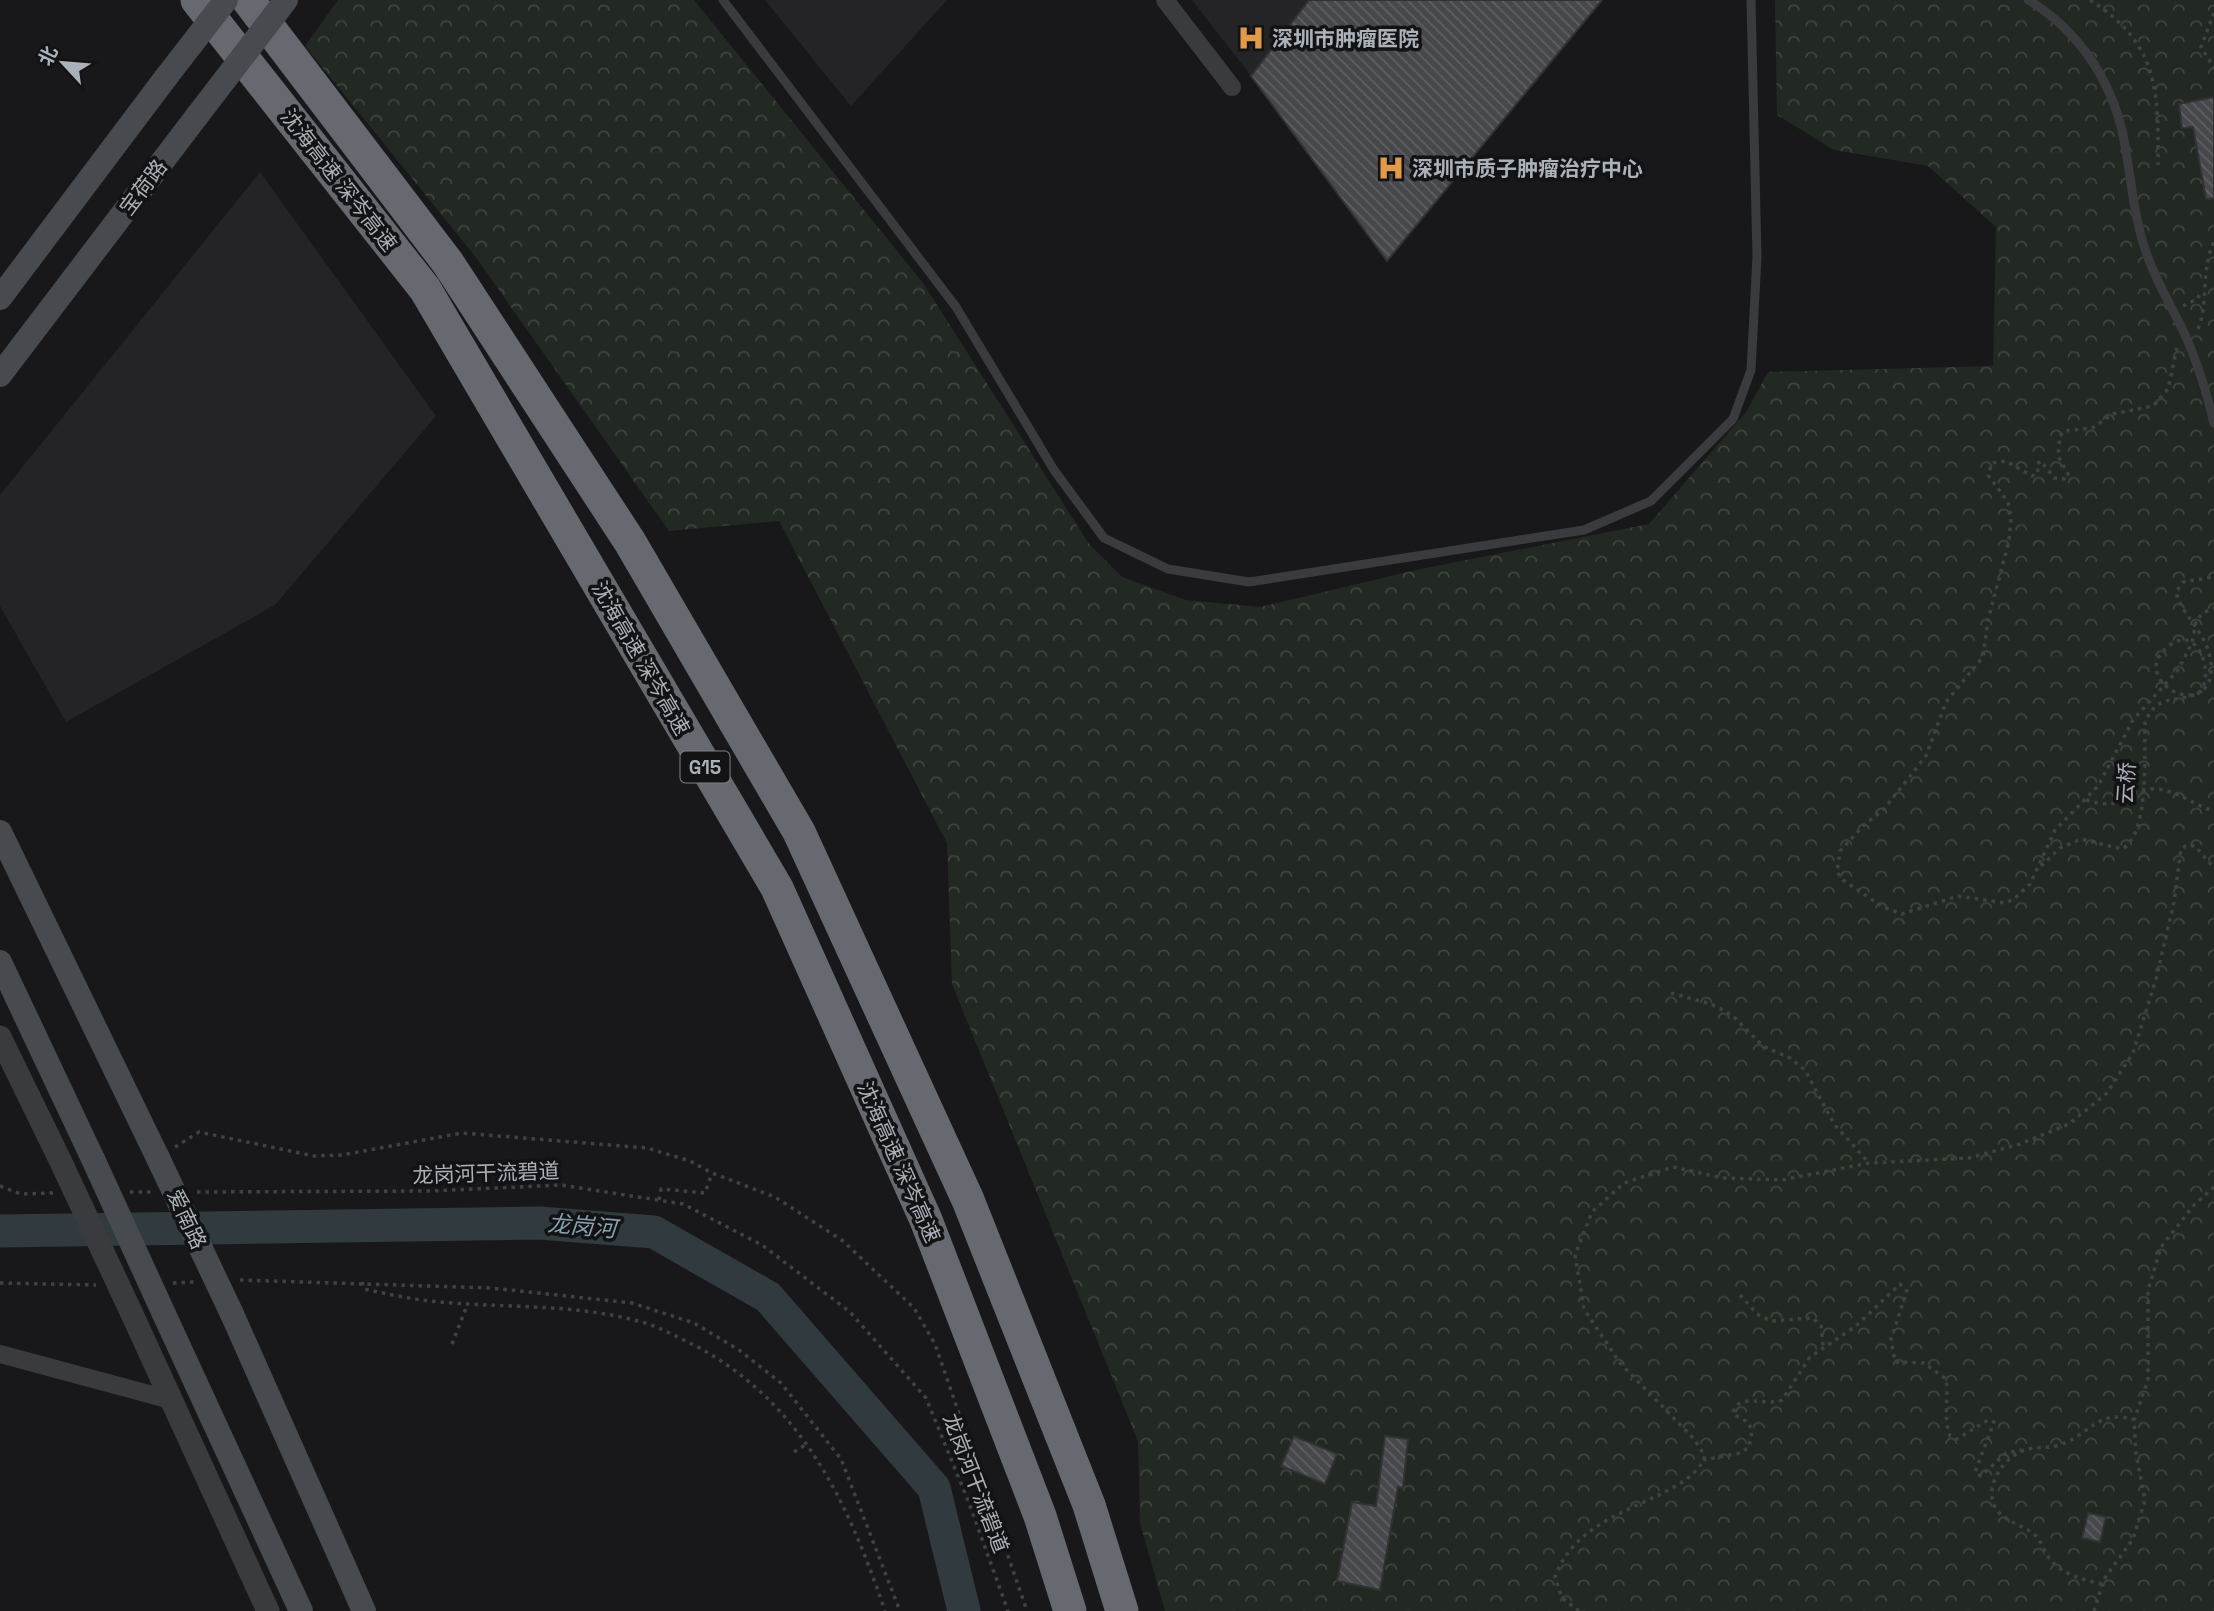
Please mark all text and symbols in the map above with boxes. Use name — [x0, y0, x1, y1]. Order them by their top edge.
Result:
hospital icon: 深圳市肿瘤医院 — [1236, 23, 1266, 53]
place label: 深圳市肿瘤医院 — [1272, 25, 1419, 52]
north arrow — [28, 28, 98, 98]
text: 北 — [33, 42, 64, 70]
street label: 沈海高速 深岑高速 — [275, 103, 403, 257]
hospital icon: 深圳市质子肿瘤治疗中心 — [1376, 153, 1406, 183]
street label: 宝荷路 — [113, 154, 173, 220]
place label: 深圳市质子肿瘤治疗中心 — [1412, 155, 1643, 182]
street label: 沈海高速 深岑高速 — [586, 576, 696, 740]
road number: G15 — [680, 752, 730, 782]
street label: 云桥 — [2111, 761, 2141, 805]
street label: 沈海高速 深岑高速 — [851, 1077, 947, 1247]
street label: 龙岗河干流碧道 — [412, 1157, 560, 1189]
street label: 爱南路 — [161, 1185, 213, 1253]
water label: 龙岗河 — [546, 1208, 622, 1244]
street label: 龙岗河干流碧道 — [937, 1410, 1015, 1556]

